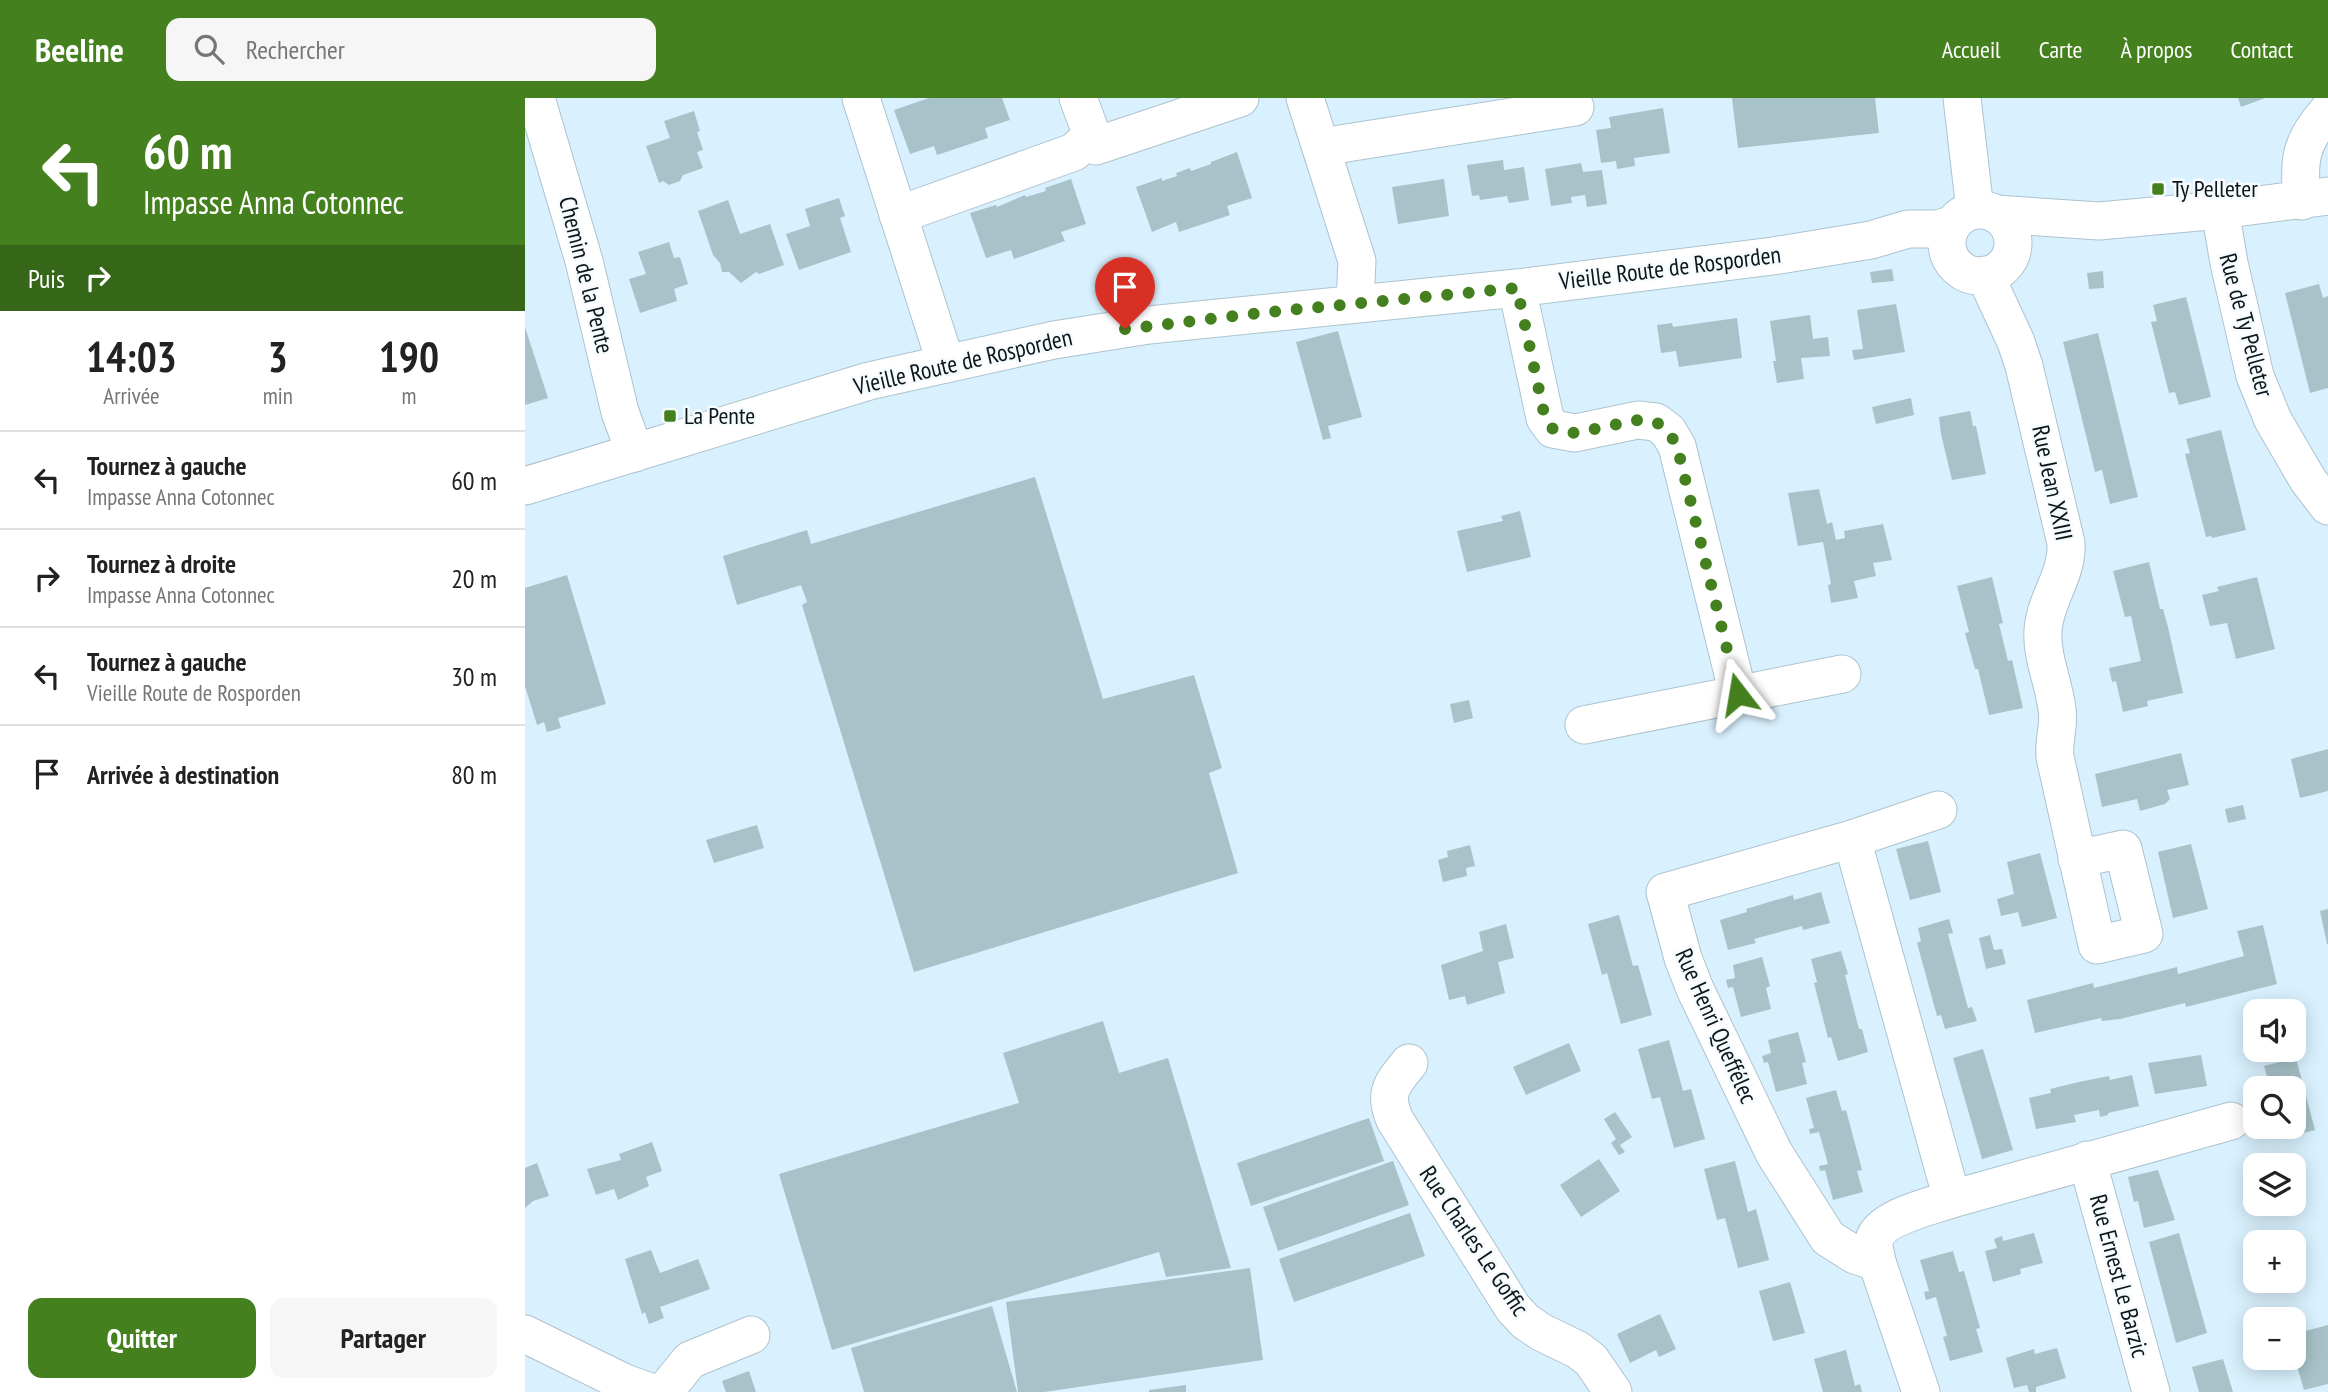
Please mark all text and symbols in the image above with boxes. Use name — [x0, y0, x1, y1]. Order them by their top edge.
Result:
search box — [166, 18, 656, 81]
text: Beeline — [35, 28, 124, 71]
icon: search — [190, 30, 228, 68]
text: Rechercher — [246, 33, 345, 66]
text: Accueil — [1942, 34, 2001, 65]
text: Carte — [2039, 34, 2082, 65]
text: À propos — [2120, 34, 2192, 65]
text: Contact — [2230, 34, 2293, 65]
text: 60 m — [143, 119, 232, 183]
icon: left — [28, 126, 119, 217]
place label: Ty Pelleter — [2172, 173, 2258, 204]
text: Impasse Anna Cotonnec — [143, 181, 404, 223]
marker: Ty Pelleter — [2150, 181, 2166, 197]
street label: Chemin de la Pente — [552, 193, 621, 356]
street label: Vieille Route de Rosporden — [1556, 239, 1783, 297]
street label: Rue de Ty Pelleter — [2212, 250, 2281, 400]
pin — [1095, 257, 1155, 329]
icon: right — [79, 259, 117, 297]
text: Puis — [28, 262, 65, 295]
icon: arrive — [1106, 268, 1144, 306]
street label: Vieille Route de Rosporden — [850, 321, 1075, 402]
text: 14:03 — [86, 329, 177, 384]
text: 3 — [268, 329, 288, 384]
text: 190 — [379, 329, 439, 384]
text: Arrivée — [103, 381, 159, 410]
text: min — [263, 381, 293, 410]
text: m — [401, 381, 416, 410]
place label: La Pente — [684, 400, 755, 431]
marker: La Pente — [662, 408, 678, 424]
street label: Rue Jean XXIII — [2025, 422, 2080, 544]
text: Tournez à gauche — [87, 449, 247, 482]
icon: left — [28, 461, 66, 499]
text: 60 m — [451, 464, 497, 497]
text: Impasse Anna Cotonnec — [87, 482, 275, 511]
text: Tournez à droite — [87, 547, 236, 580]
icon: right — [28, 559, 66, 597]
text: 20 m — [451, 562, 497, 595]
text: Impasse Anna Cotonnec — [87, 580, 275, 609]
text: Tournez à gauche — [87, 645, 247, 678]
icon: left — [28, 657, 66, 695]
position arrow — [1701, 657, 1775, 731]
text: 30 m — [451, 660, 497, 693]
text: Vieille Route de Rosporden — [87, 678, 301, 707]
icon: arrive — [28, 755, 66, 793]
text: Arrivée à destination — [87, 758, 279, 791]
text: 80 m — [451, 758, 497, 791]
street label: Rue Henri Queffélec — [1668, 943, 1765, 1109]
map controls — [2243, 999, 2306, 1370]
button: sound — [2243, 999, 2306, 1062]
button: search — [2243, 1076, 2306, 1139]
button: layers — [2243, 1153, 2306, 1216]
street label: Rue Charles Le Goffic — [1413, 1160, 1536, 1322]
street label: Rue Ernest Le Barzic — [2083, 1191, 2156, 1361]
button: + — [2243, 1230, 2306, 1293]
button: Quitter — [28, 1298, 256, 1378]
button: Partager — [270, 1298, 497, 1378]
button: − — [2243, 1307, 2306, 1370]

